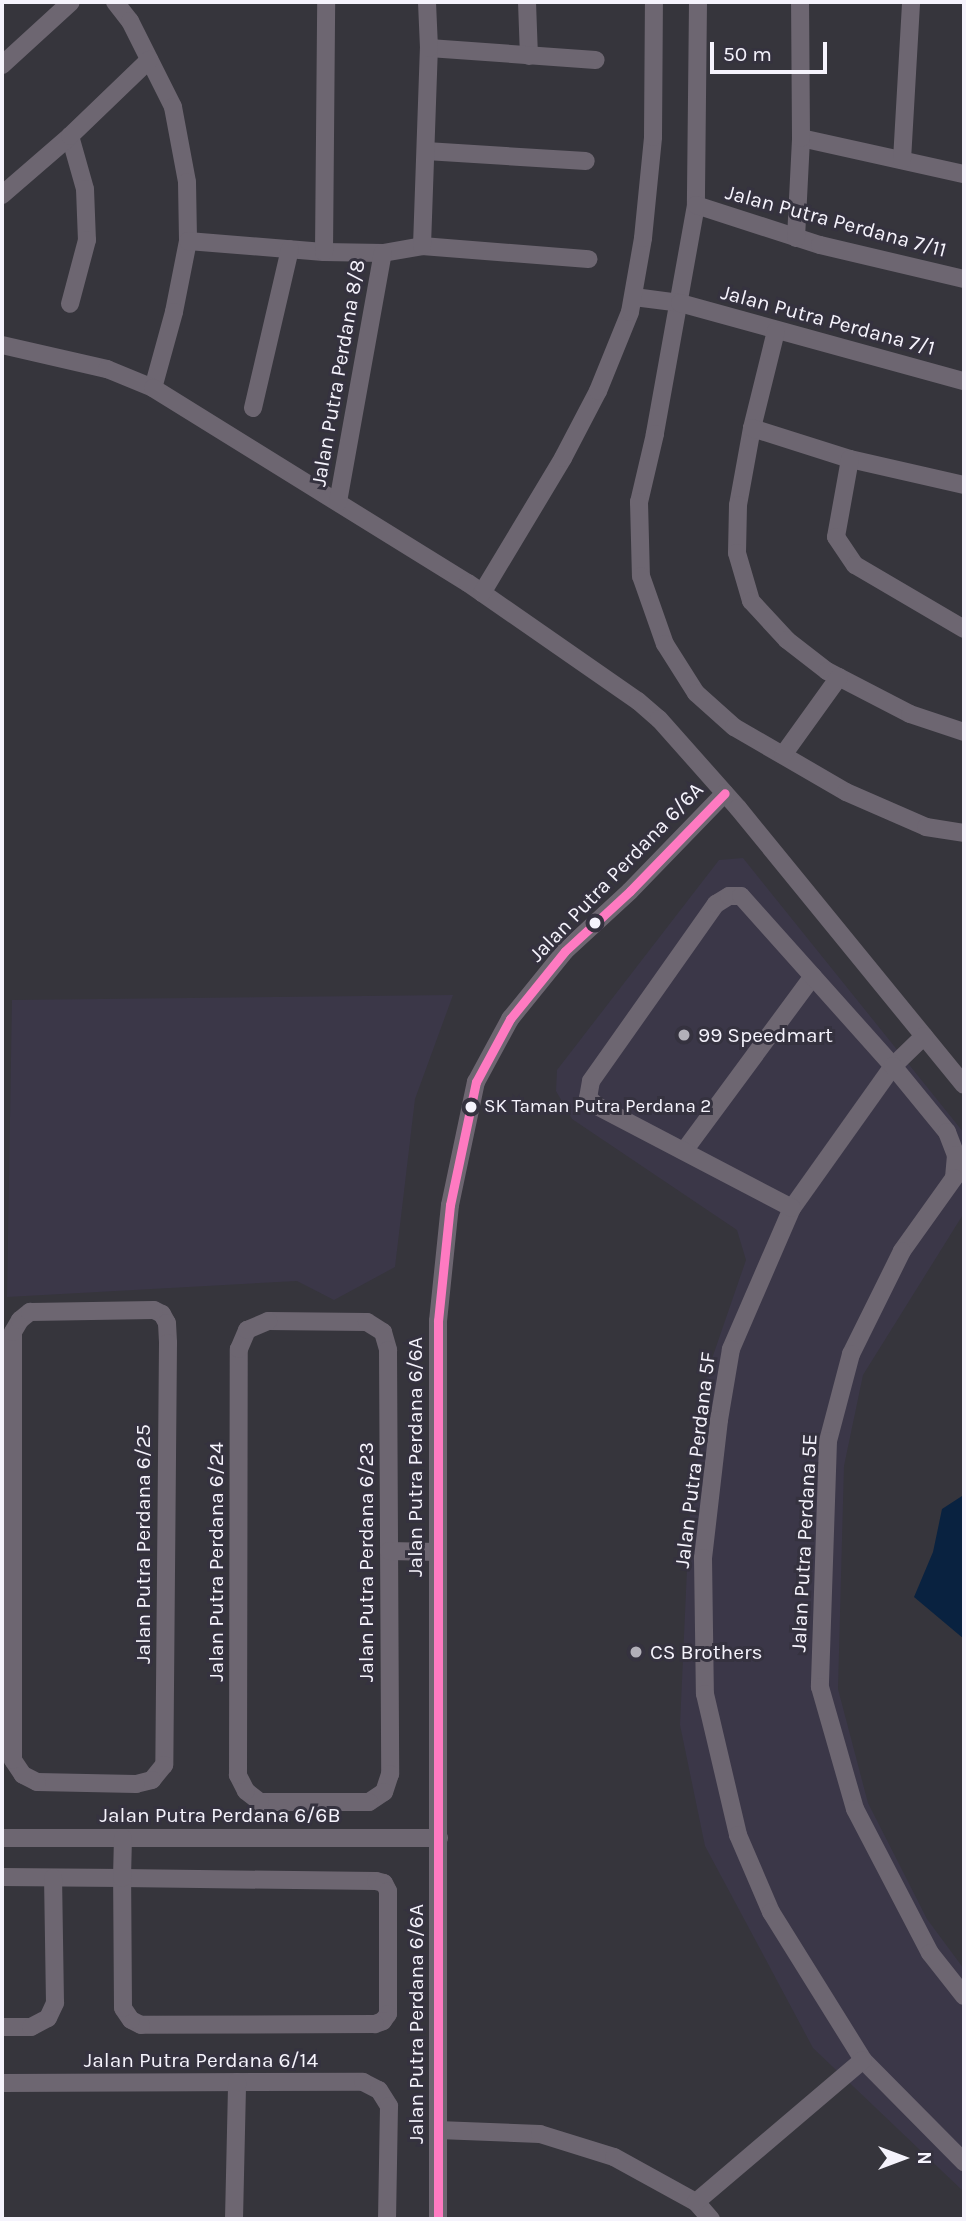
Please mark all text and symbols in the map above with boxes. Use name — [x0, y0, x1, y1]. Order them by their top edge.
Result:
scale bar — [714, 28, 831, 72]
text: 50 m — [723, 42, 772, 66]
street label: Jalan Putra Perdana 7/11 — [723, 179, 949, 263]
street label: Jalan Putra Perdana 8/8 — [306, 258, 370, 488]
street label: Jalan Putra Perdana 7/1 — [718, 279, 938, 361]
street label: Jalan Putra Perdana 6/6A — [524, 777, 708, 967]
unlabelled marker — [588, 916, 602, 930]
place label: 99 Speedmart — [698, 1022, 833, 1048]
marker: 99 Speedmart — [676, 1027, 692, 1043]
place label: SK Taman Putra Perdana 2 — [484, 1096, 711, 1118]
marker: SK Taman Putra Perdana 2 — [464, 1100, 478, 1114]
street label: Jalan Putra Perdana 6/6A — [402, 1337, 428, 1577]
street label: Jalan Putra Perdana 5F — [669, 1350, 721, 1570]
street label: Jalan Putra Perdana 6/25 — [130, 1424, 156, 1664]
street label: Jalan Putra Perdana 5E — [786, 1433, 822, 1653]
street label: Jalan Putra Perdana 6/24 — [203, 1442, 229, 1682]
street label: Jalan Putra Perdana 6/23 — [353, 1442, 379, 1682]
place label: CS Brothers — [650, 1639, 763, 1665]
marker: CS Brothers — [628, 1644, 644, 1660]
street label: Jalan Putra Perdana 6/6B — [100, 1802, 340, 1828]
street label: Jalan Putra Perdana 6/6A — [403, 1904, 429, 2144]
street label: Jalan Putra Perdana 6/14 — [84, 2047, 318, 2073]
north arrow — [868, 2123, 938, 2193]
text: N — [913, 2151, 935, 2165]

